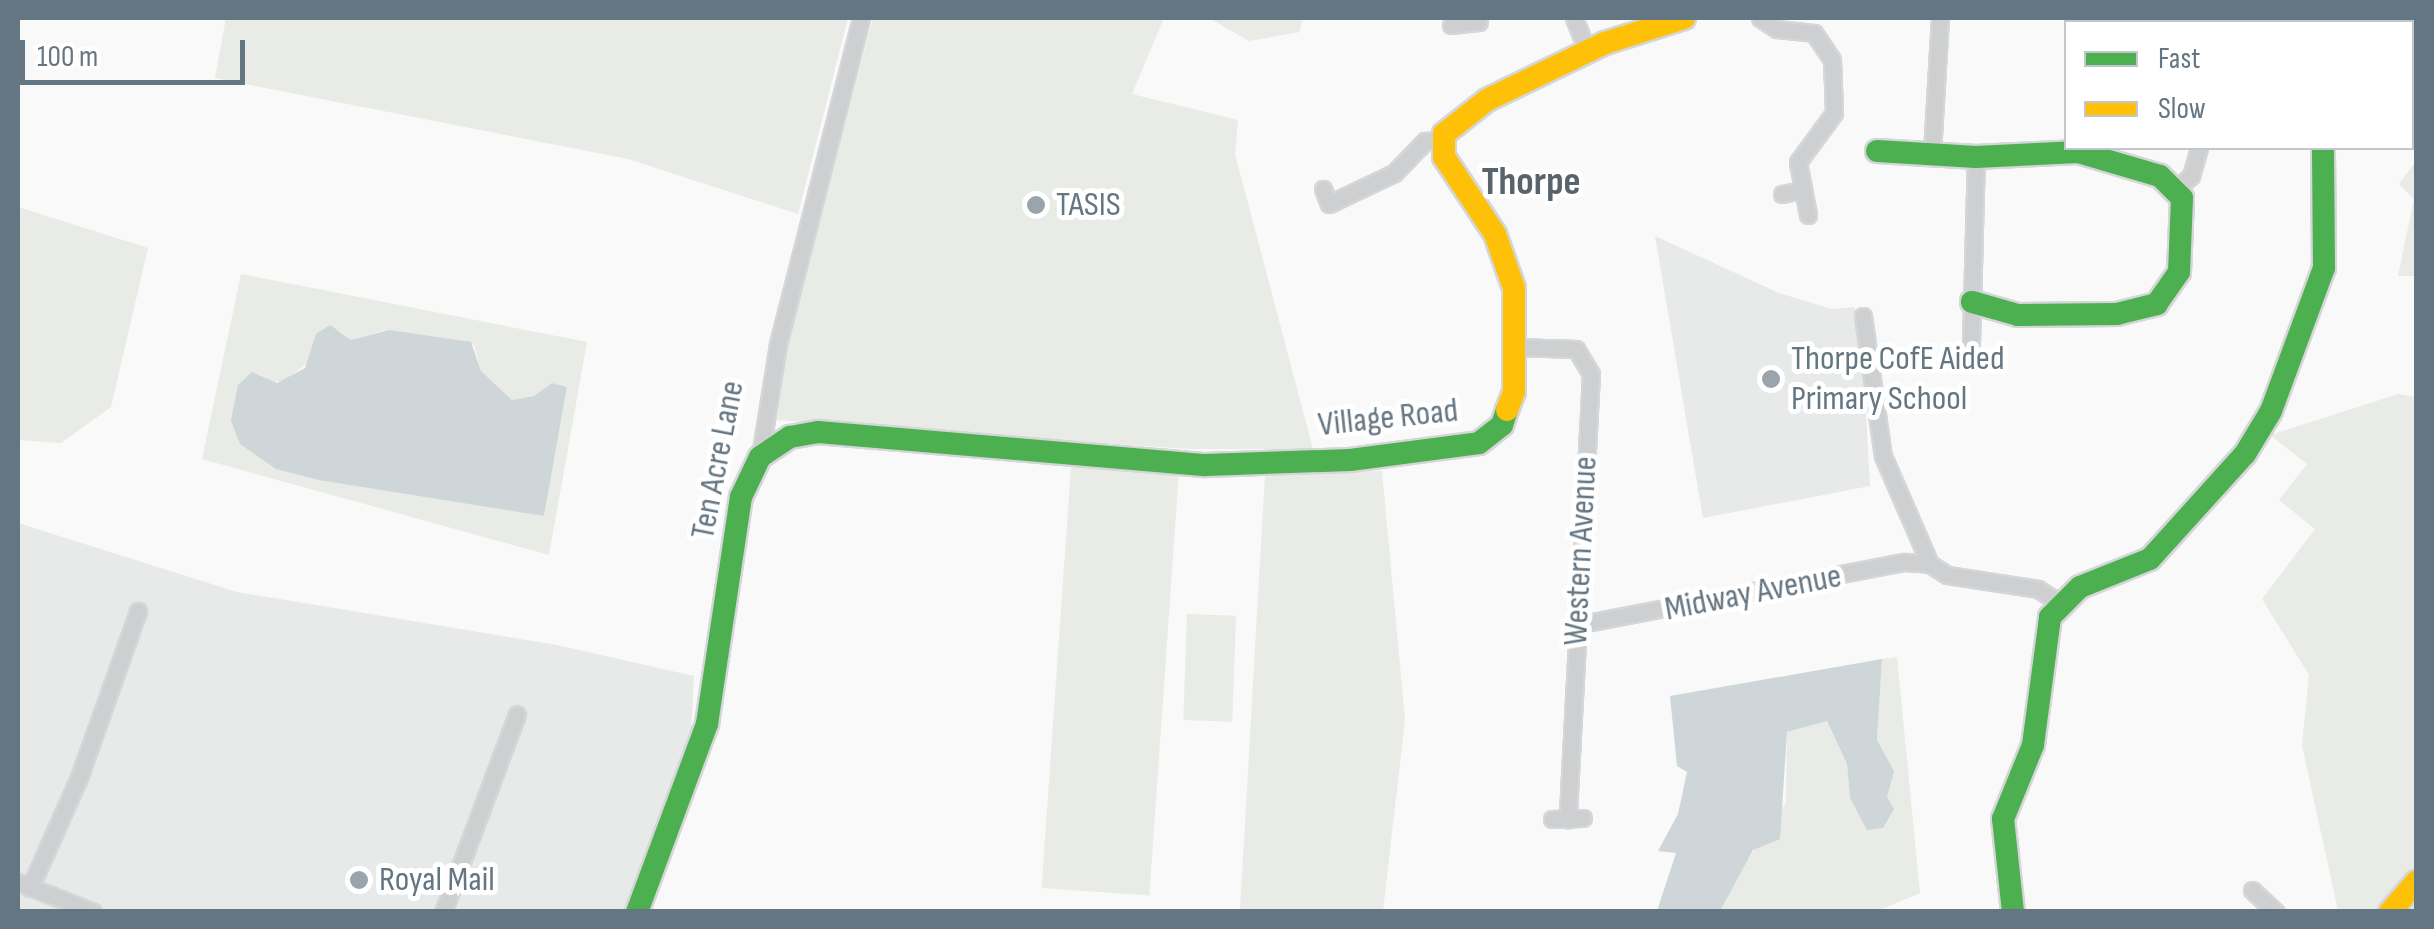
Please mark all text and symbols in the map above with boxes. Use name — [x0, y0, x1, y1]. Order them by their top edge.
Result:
scale bar — [25, 20, 250, 82]
legend — [2064, 20, 2414, 150]
text: 100 m — [37, 39, 98, 75]
text: Fast — [2158, 41, 2200, 77]
text: Slow — [2158, 91, 2206, 127]
district label: Thorpe — [1481, 158, 1581, 206]
place label: TASIS — [1056, 184, 1121, 226]
marker: TASIS — [1025, 194, 1047, 216]
place label: Thorpe CofE Aided Primary School — [1791, 338, 2004, 420]
marker: Thorpe CofE Aided Primary School — [1760, 368, 1782, 390]
street label: Ten Acre Lane — [682, 377, 754, 543]
street label: Village Road — [1316, 390, 1460, 446]
street label: Western Avenue — [1555, 455, 1607, 647]
street label: Midway Avenue — [1661, 555, 1845, 631]
place label: Royal Mail — [379, 859, 495, 901]
marker: Royal Mail — [348, 869, 370, 891]

